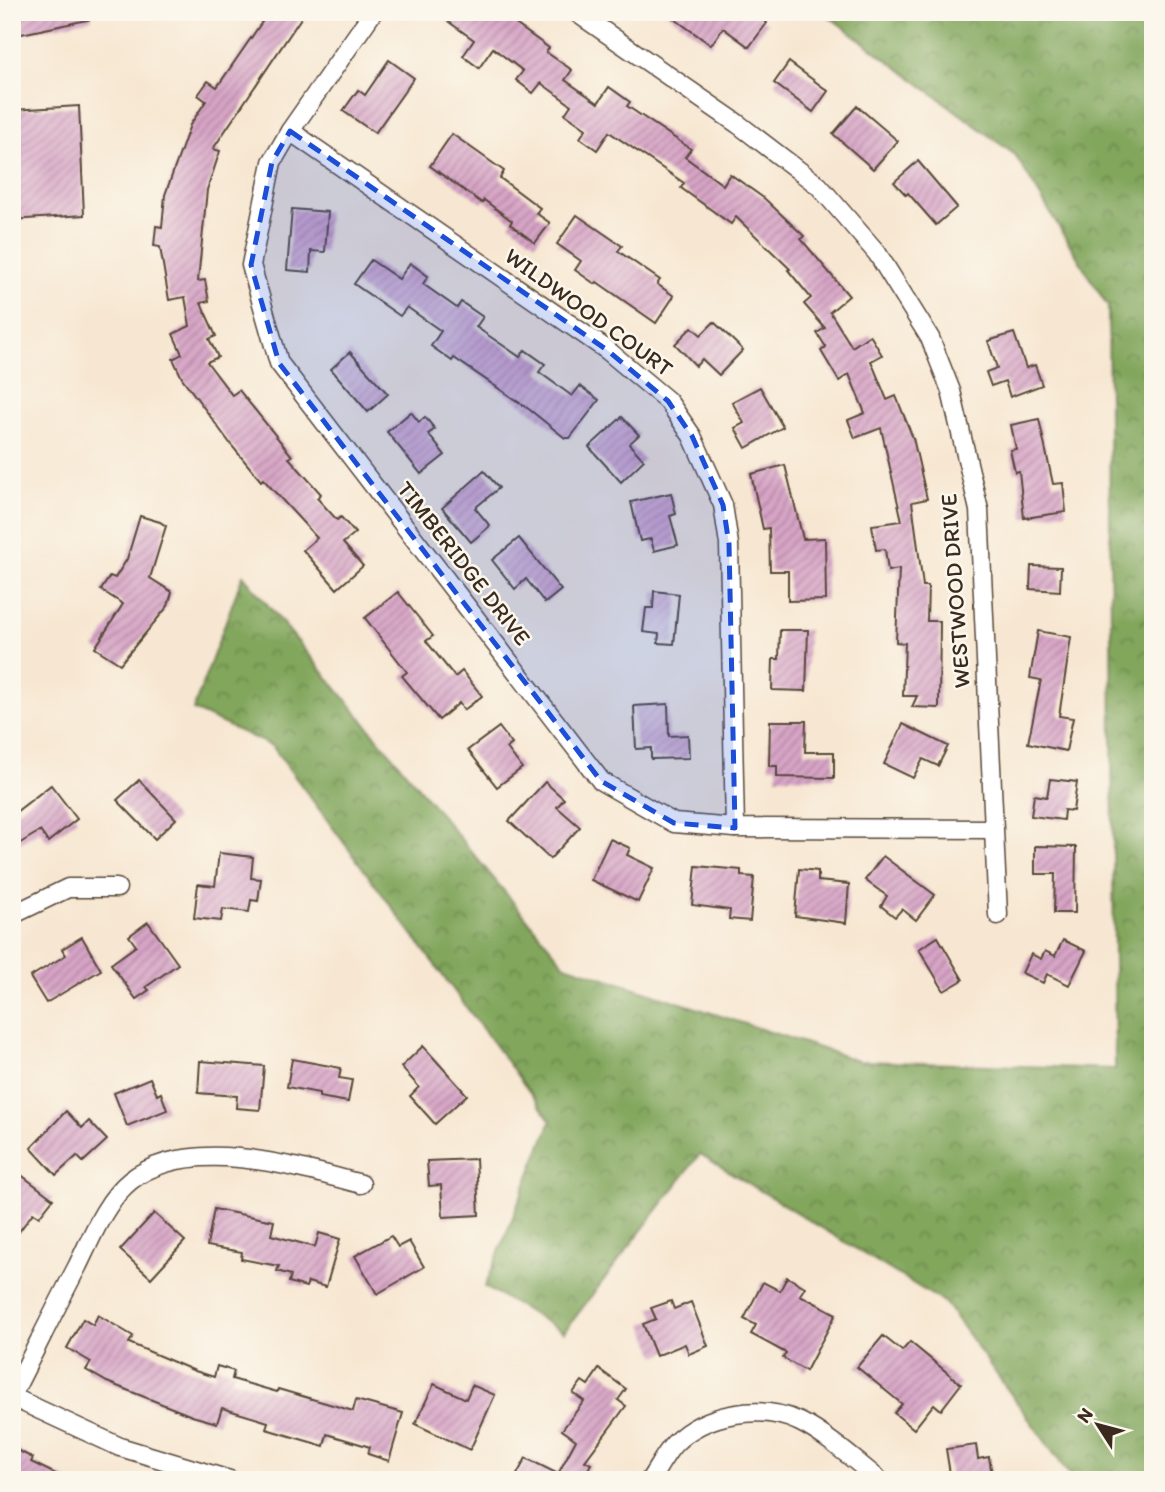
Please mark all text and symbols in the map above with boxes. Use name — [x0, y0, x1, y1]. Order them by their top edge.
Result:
street label: WILDWOOD COURT — [499, 242, 679, 383]
street label: TIMBERIDGE DRIVE — [391, 475, 537, 651]
street label: WESTWOOD DRIVE — [934, 493, 976, 689]
north arrow — [1064, 1390, 1134, 1460]
text: N — [1072, 1403, 1098, 1427]

